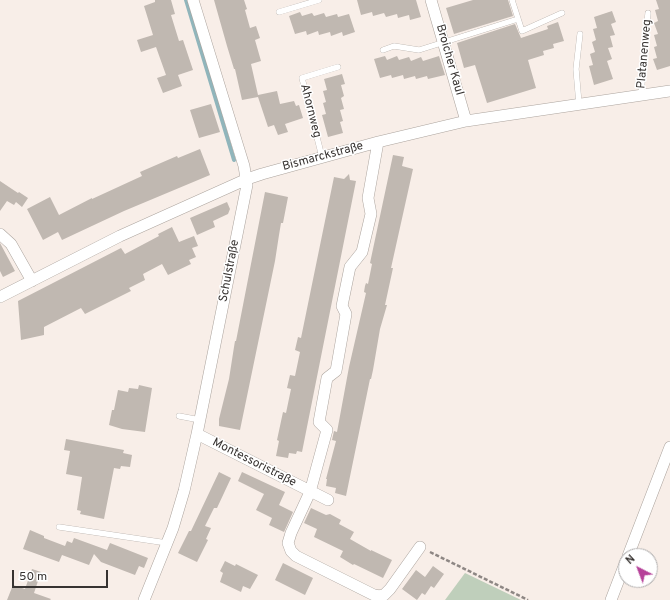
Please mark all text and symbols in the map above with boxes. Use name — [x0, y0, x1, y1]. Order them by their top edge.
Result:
street label: Platanenweg — [635, 19, 655, 89]
street label: Broicher Kaul — [432, 23, 466, 97]
street label: Ahornweg — [296, 83, 324, 139]
street label: Bismarckstraße — [281, 139, 365, 175]
street label: Schulstraße — [217, 239, 243, 303]
street label: Montessoristraße — [210, 436, 298, 490]
north arrow — [618, 548, 658, 588]
text: N — [623, 552, 638, 568]
scale bar — [14, 562, 110, 588]
text: 50 m — [19, 569, 47, 585]

